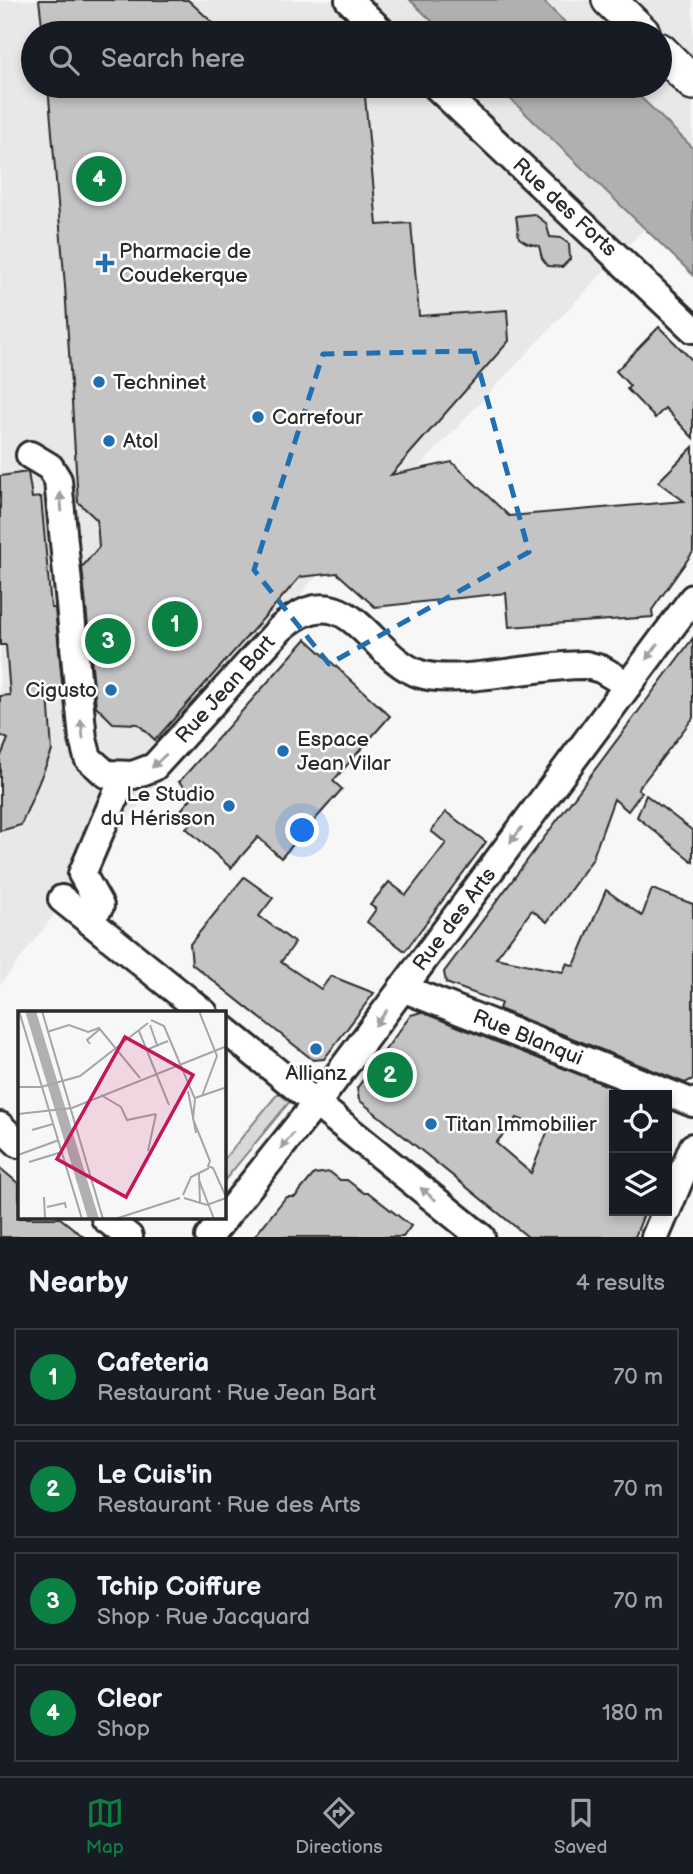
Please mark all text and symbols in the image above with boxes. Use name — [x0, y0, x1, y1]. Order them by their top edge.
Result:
search box — [21, 21, 672, 98]
icon: search — [45, 41, 83, 79]
text: Search here — [101, 44, 245, 75]
pin: 4 — [76, 153, 122, 205]
street label: Rue des Forts — [507, 153, 622, 262]
place label: Pharmacie de Coudekerque — [119, 239, 251, 288]
marker: Pharmacie de Coudekerque — [97, 255, 113, 271]
place label: Techninet — [113, 370, 207, 395]
marker: Techninet — [91, 374, 107, 390]
place label: Carrefour — [272, 405, 363, 430]
marker: Carrefour — [250, 409, 266, 425]
place label: Atol — [123, 429, 158, 454]
marker: Atol — [101, 433, 117, 449]
one-way arrow — [55, 491, 66, 513]
pin: 1 — [152, 598, 198, 650]
pin: 3 — [85, 615, 131, 667]
street label: Rue Jean Bart — [170, 630, 281, 748]
one-way arrow — [645, 643, 659, 662]
place label: Cigusto — [25, 678, 97, 703]
marker: Cigusto — [103, 682, 119, 698]
one-way arrow — [76, 717, 87, 739]
place label: Espace Jean Vilar — [297, 727, 391, 776]
marker: Espace Jean Vilar — [275, 743, 291, 759]
one-way arrow — [151, 752, 168, 768]
place label: Le Studio du Hérisson — [101, 782, 215, 831]
marker: Le Studio du Hérisson — [221, 798, 237, 814]
your location — [285, 813, 319, 847]
one-way arrow — [510, 826, 524, 844]
street label: Rue des Arts — [408, 863, 501, 976]
street label: Rue Blanqui — [469, 1004, 586, 1071]
one-way arrow — [373, 1008, 388, 1026]
inset map — [18, 1011, 226, 1220]
marker: Allianz — [308, 1041, 324, 1057]
pin: 2 — [367, 1049, 413, 1101]
place label: Allianz — [286, 1061, 347, 1086]
map controls — [609, 1090, 672, 1216]
button: locate — [609, 1090, 672, 1153]
place label: Titan Immobilier — [445, 1112, 597, 1137]
marker: Titan Immobilier — [423, 1116, 439, 1132]
one-way arrow — [279, 1131, 294, 1149]
button: layers — [609, 1153, 672, 1216]
one-way arrow — [419, 1187, 436, 1202]
text: Nearby — [28, 1265, 128, 1301]
text: 4 results — [576, 1269, 665, 1297]
text: Cafeteria — [97, 1348, 209, 1379]
text: 1 — [48, 1363, 58, 1391]
text: 70 m — [613, 1363, 663, 1391]
text: Restaurant · Rue Jean Bart — [97, 1379, 376, 1407]
text: Le Cuis'in — [97, 1460, 212, 1491]
text: 2 — [46, 1475, 60, 1503]
text: 70 m — [613, 1475, 663, 1503]
text: Restaurant · Rue des Arts — [97, 1491, 361, 1519]
text: Tchip Coiffure — [97, 1572, 261, 1603]
text: 3 — [46, 1587, 60, 1615]
text: 70 m — [613, 1587, 663, 1615]
text: Shop · Rue Jacquard — [97, 1603, 310, 1631]
text: Cleor — [97, 1684, 162, 1715]
text: 4 — [46, 1699, 60, 1727]
text: 180 m — [602, 1699, 663, 1727]
text: Shop — [97, 1715, 150, 1743]
tab: Map — [86, 1794, 124, 1859]
tab: Directions — [295, 1794, 383, 1859]
tab: Saved — [554, 1794, 607, 1859]

